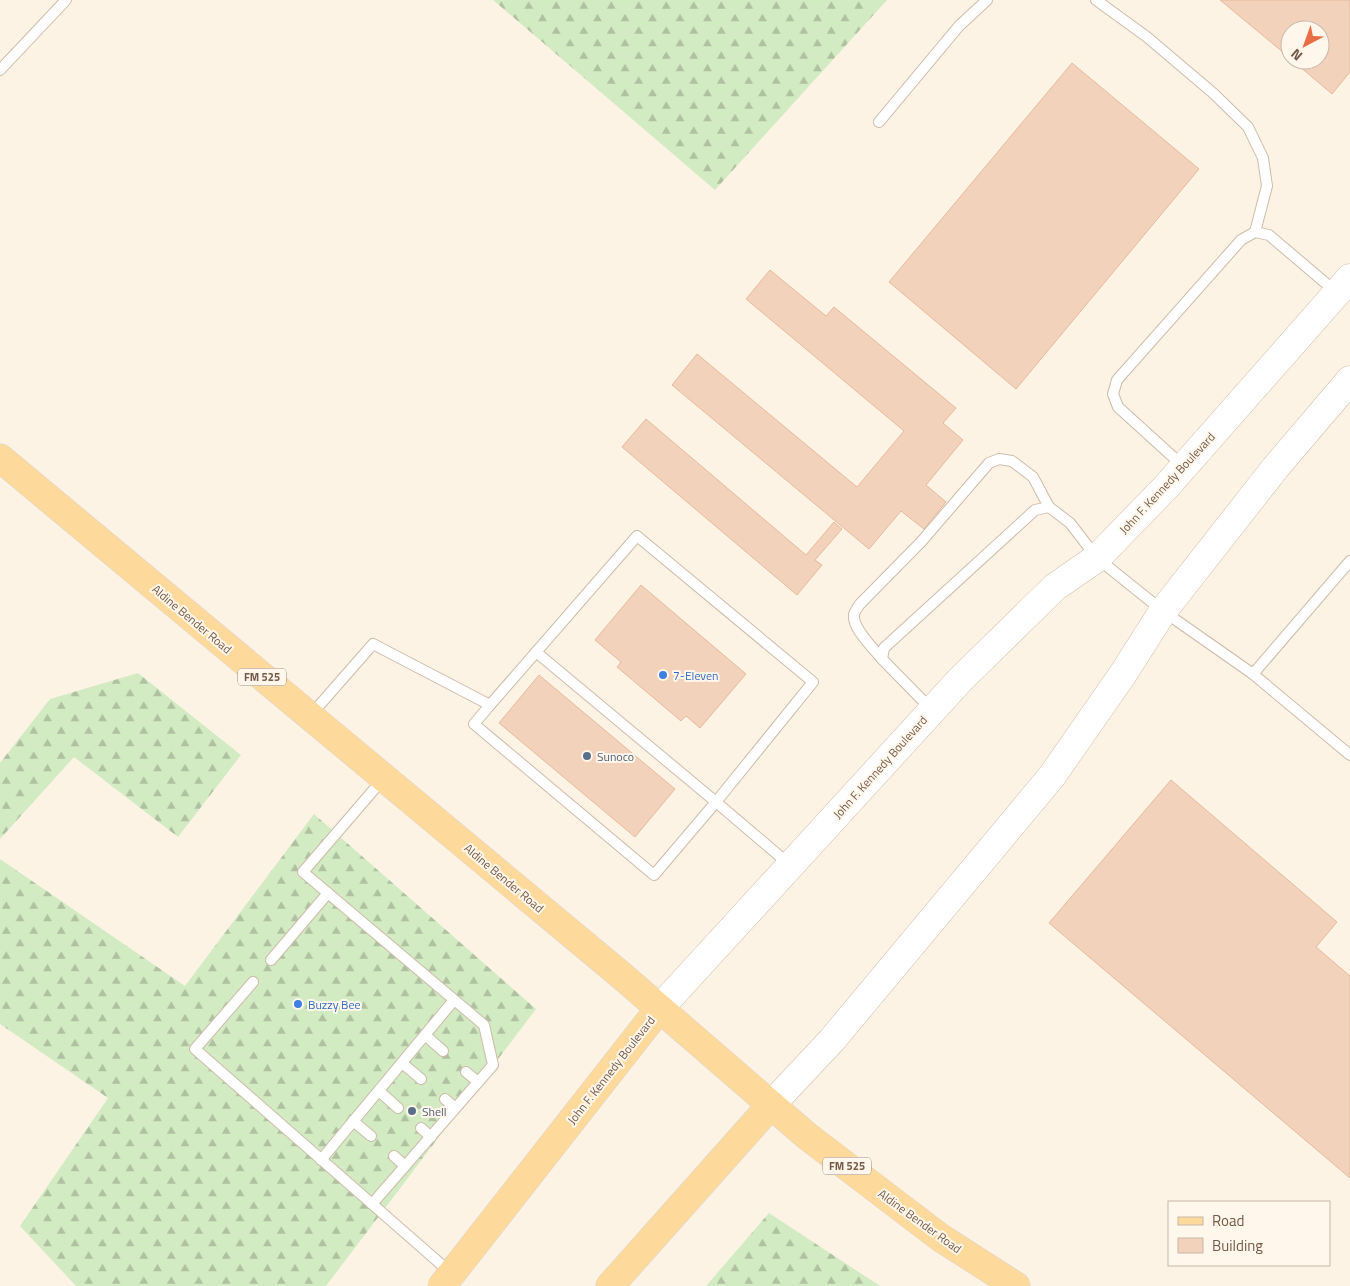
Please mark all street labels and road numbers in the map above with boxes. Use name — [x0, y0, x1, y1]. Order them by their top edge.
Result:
street label: John F. Kennedy Boulevard — [1115, 428, 1219, 538]
street label: Aldine Bender Road — [148, 580, 236, 658]
road number: FM 525 — [238, 669, 286, 686]
street label: John F. Kennedy Boulevard — [828, 711, 932, 823]
street label: Aldine Bender Road — [460, 839, 548, 917]
street label: John F. Kennedy Boulevard — [562, 1012, 660, 1128]
road number: FM 525 — [823, 1158, 871, 1174]
street label: Aldine Bender Road — [874, 1184, 966, 1258]

